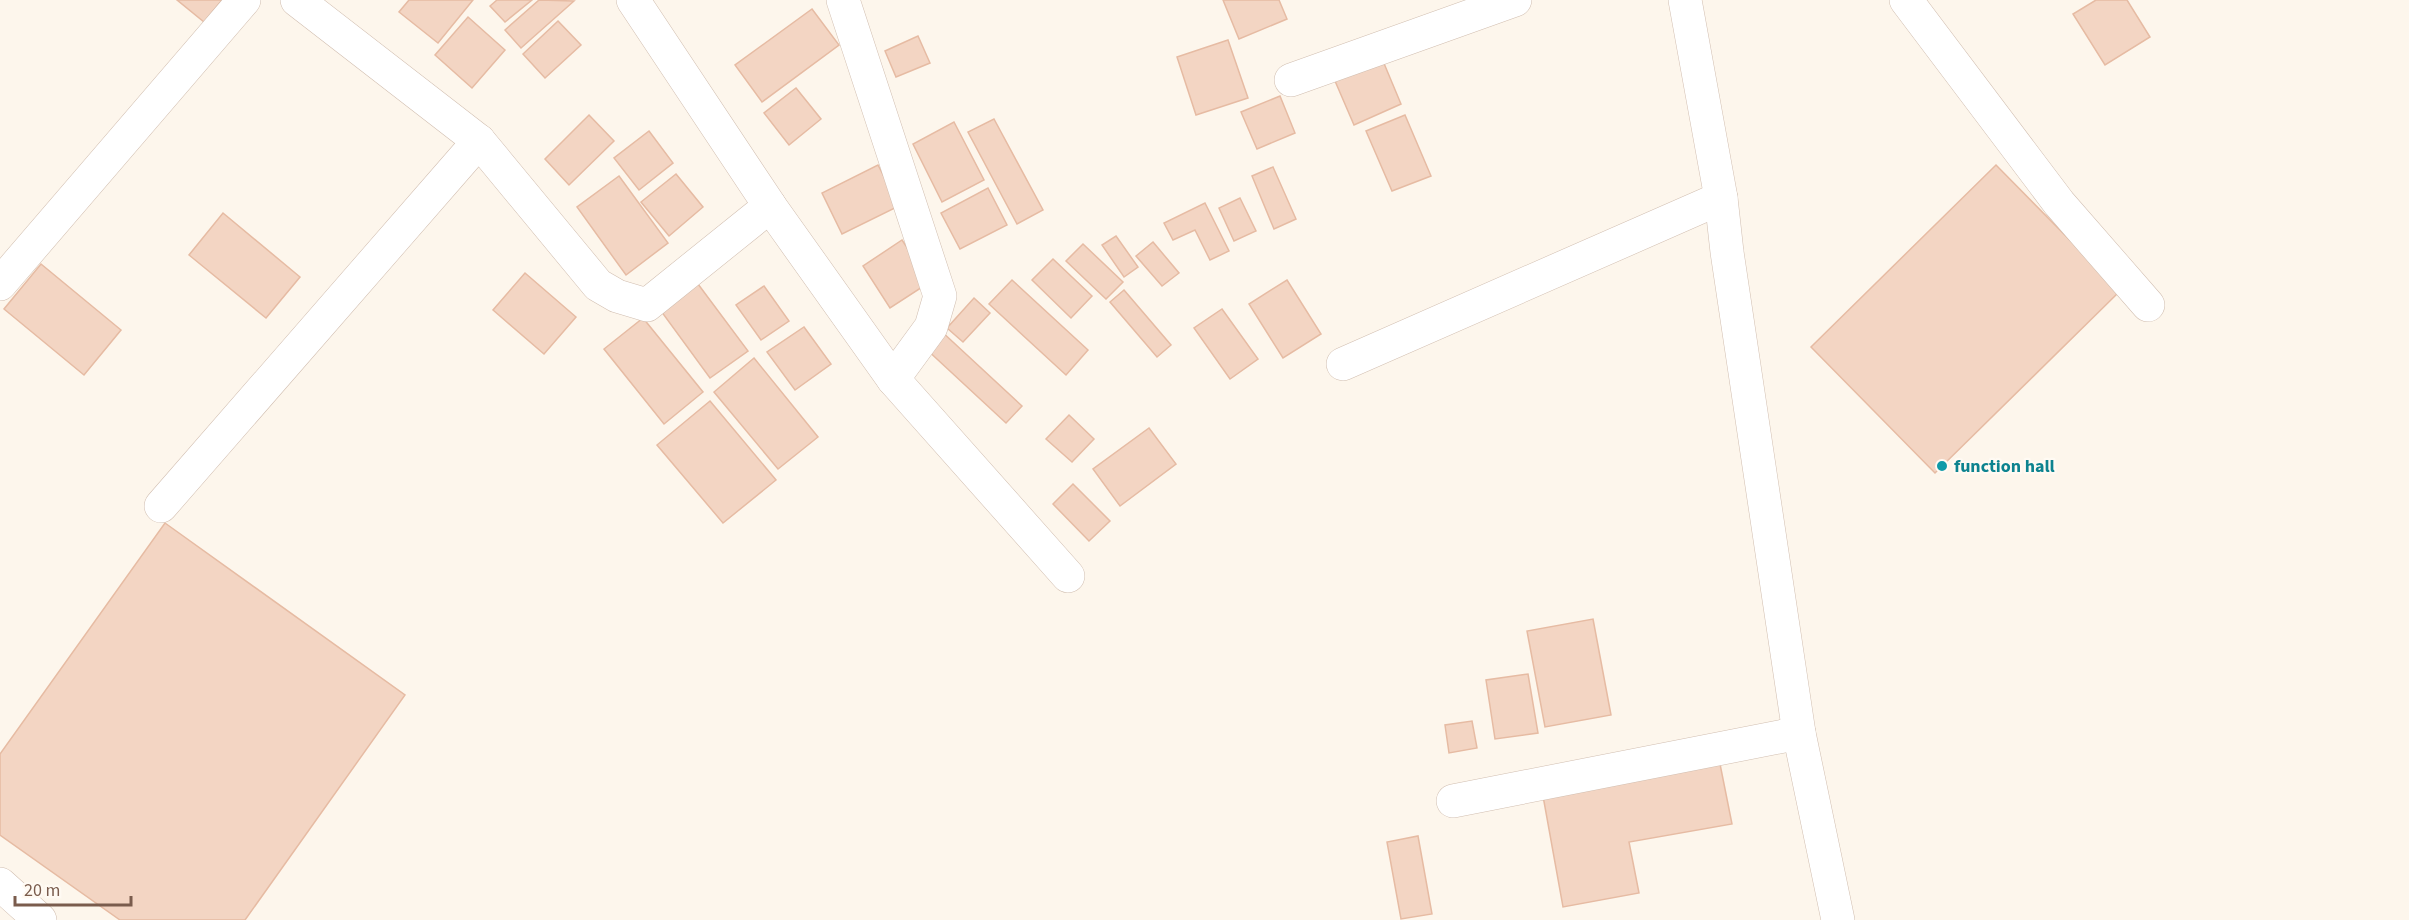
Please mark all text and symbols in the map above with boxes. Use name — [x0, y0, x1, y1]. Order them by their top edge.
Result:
place label: function hall — [1954, 454, 2055, 479]
marker: function hall — [1935, 459, 1949, 473]
scale bar — [15, 869, 130, 907]
text: 20 m — [24, 878, 60, 903]

